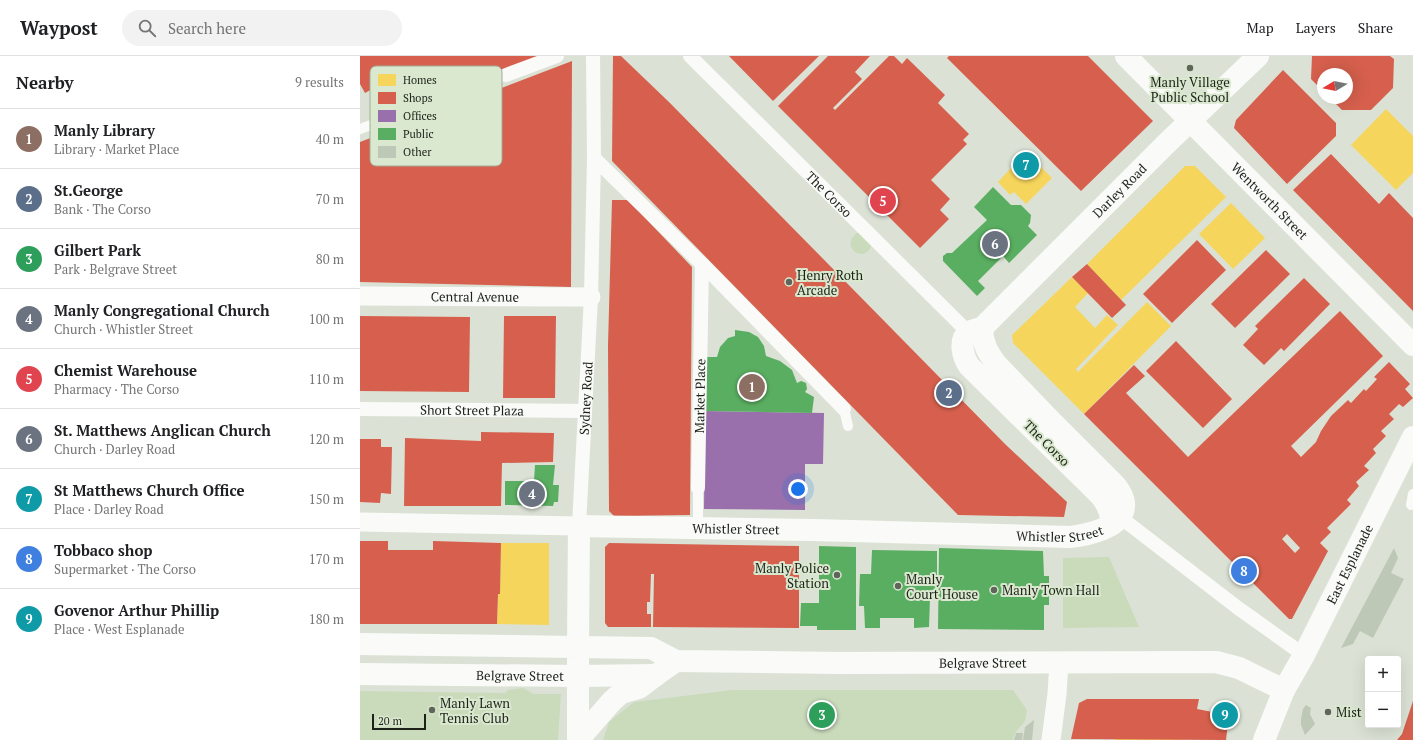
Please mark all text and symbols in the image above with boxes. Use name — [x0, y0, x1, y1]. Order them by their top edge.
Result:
search box — [122, 10, 402, 46]
text: Waypost — [20, 15, 98, 40]
icon: search — [136, 17, 158, 39]
text: Search here — [168, 18, 246, 38]
text: Map — [1247, 18, 1274, 37]
text: Layers — [1296, 18, 1336, 37]
text: Share — [1358, 18, 1393, 37]
marker: Manly Village Public School — [1185, 63, 1195, 73]
legend — [370, 66, 502, 166]
north arrow — [1317, 68, 1353, 104]
text: Nearby — [16, 71, 74, 94]
text: 9 results — [295, 73, 344, 91]
text: Homes — [403, 73, 437, 87]
place label: Manly Village Public School — [1150, 73, 1230, 106]
text: Shops — [403, 91, 433, 105]
text: Offices — [403, 109, 437, 123]
text: Manly Library — [54, 120, 155, 140]
text: Public — [403, 127, 434, 141]
text: 1 — [25, 130, 33, 148]
text: 40 m — [316, 130, 344, 148]
text: Library · Market Place — [54, 140, 179, 158]
text: Other — [403, 145, 432, 159]
pin: 7 — [1013, 150, 1039, 180]
street label: Wentworth Street — [1227, 158, 1312, 244]
street label: Darley Road — [1088, 159, 1151, 222]
street label: The Corso — [802, 167, 856, 221]
text: St.George — [54, 180, 123, 200]
pin: 5 — [870, 186, 896, 216]
text: 2 — [25, 190, 33, 208]
text: 70 m — [316, 190, 344, 208]
text: Bank · The Corso — [54, 200, 151, 218]
pin: 6 — [982, 229, 1008, 259]
text: Gilbert Park — [54, 240, 141, 260]
text: 3 — [25, 250, 33, 268]
text: 80 m — [316, 250, 344, 268]
text: Park · Belgrave Street — [54, 260, 177, 278]
place label: Henry Roth Arcade — [797, 266, 864, 299]
marker: Henry Roth Arcade — [784, 277, 794, 287]
street label: Central Avenue — [431, 287, 519, 306]
text: Manly Congregational Church — [54, 300, 270, 320]
text: 4 — [25, 310, 33, 328]
text: 100 m — [309, 310, 344, 328]
text: Church · Whistler Street — [54, 320, 193, 338]
street label: Market Place — [690, 359, 709, 433]
text: Chemist Warehouse — [54, 360, 197, 380]
street label: Sydney Road — [575, 361, 597, 435]
text: 5 — [25, 370, 33, 388]
text: 110 m — [309, 370, 344, 388]
pin: 1 — [739, 372, 765, 402]
pin: 2 — [936, 378, 962, 408]
text: Pharmacy · The Corso — [54, 380, 179, 398]
street label: Short Street Plaza — [420, 401, 524, 419]
street label: The Corso — [1020, 416, 1074, 470]
text: St. Matthews Anglican Church — [54, 420, 271, 440]
text: 6 — [25, 430, 33, 448]
text: 120 m — [309, 430, 344, 448]
text: Church · Darley Road — [54, 440, 175, 458]
pin: 4 — [519, 479, 545, 509]
your location — [788, 479, 808, 499]
text: St Matthews Church Office — [54, 480, 245, 500]
text: 7 — [25, 490, 33, 508]
text: 150 m — [309, 490, 344, 508]
text: Place · Darley Road — [54, 500, 164, 518]
street label: Whistler Street — [692, 519, 780, 538]
street label: Whistler Street — [1016, 521, 1106, 546]
street label: East Esplanade — [1322, 521, 1377, 607]
text: Tobbaco shop — [54, 540, 153, 560]
text: 8 — [25, 550, 33, 568]
text: 170 m — [309, 550, 344, 568]
pin: 8 — [1231, 556, 1257, 586]
place label: Manly Police Station — [755, 559, 829, 592]
text: Supermarket · The Corso — [54, 560, 196, 578]
marker: Manly Police Station — [832, 570, 842, 580]
place label: Manly Court House — [906, 570, 978, 603]
marker: Manly Court House — [893, 581, 903, 591]
place label: Manly Town Hall — [1002, 581, 1100, 599]
marker: Manly Town Hall — [989, 585, 999, 595]
text: Govenor Arthur Phillip — [54, 600, 219, 620]
text: 9 — [25, 610, 33, 628]
text: 180 m — [309, 610, 344, 628]
text: Place · West Esplanade — [54, 620, 185, 638]
street label: Belgrave Street — [939, 654, 1027, 672]
map controls — [1365, 656, 1401, 728]
button: + — [1365, 656, 1401, 692]
street label: Belgrave Street — [476, 666, 564, 685]
button: − — [1365, 692, 1401, 728]
place label: Manly Lawn Tennis Club — [440, 694, 510, 727]
pin: 3 — [809, 700, 835, 730]
pin: 9 — [1212, 700, 1238, 730]
place label: Mist — [1336, 703, 1362, 721]
marker: Manly Lawn Tennis Club — [427, 705, 437, 715]
marker: Mist — [1323, 707, 1333, 717]
scale bar — [372, 712, 426, 731]
text: 20 m — [378, 714, 402, 728]

